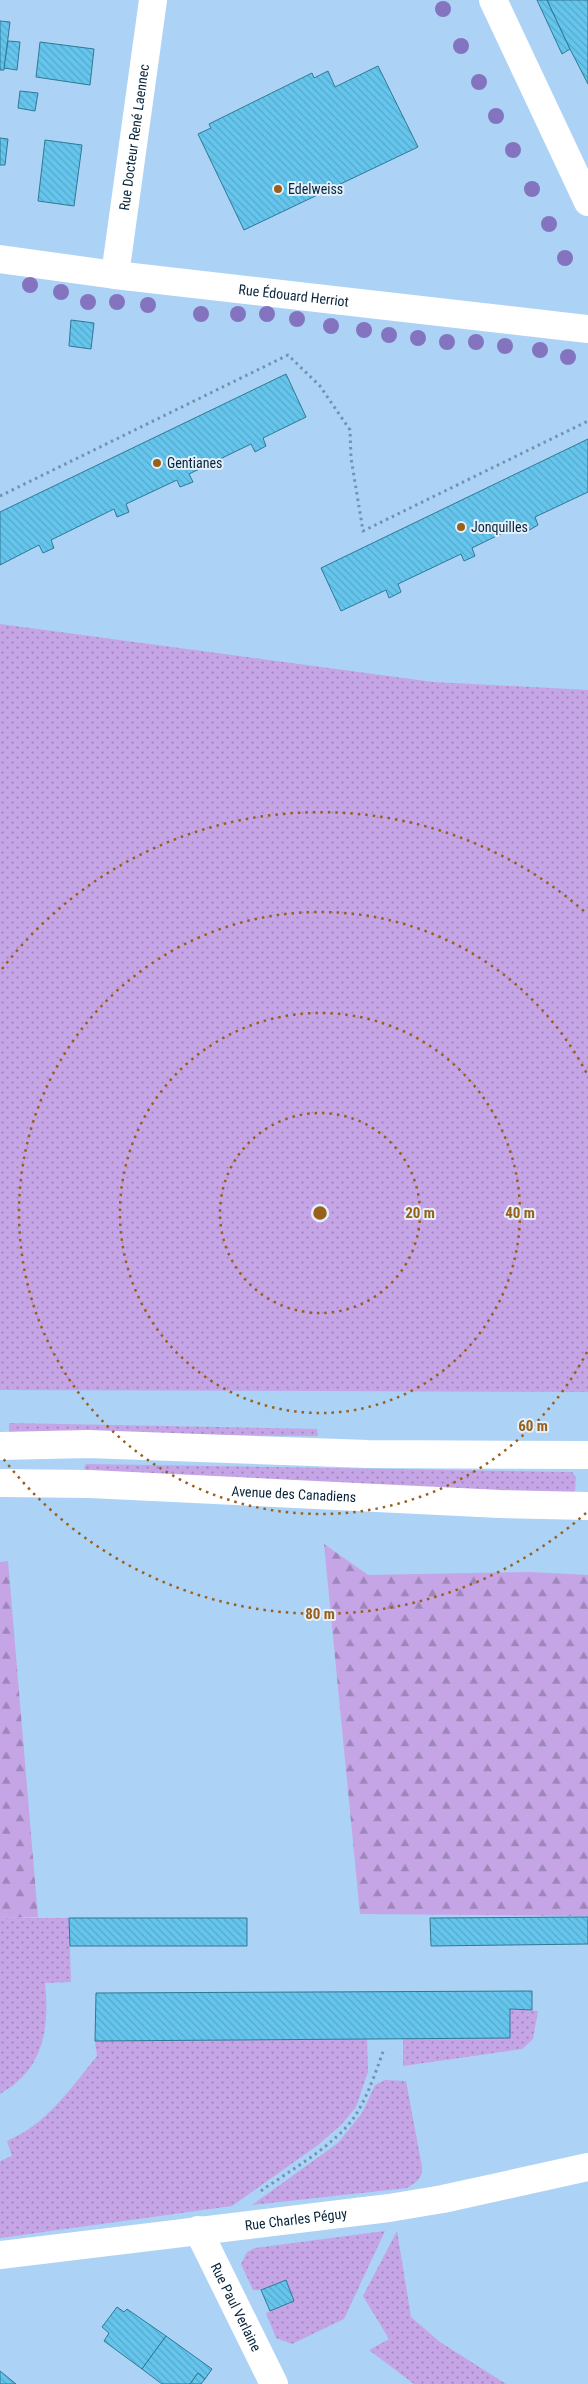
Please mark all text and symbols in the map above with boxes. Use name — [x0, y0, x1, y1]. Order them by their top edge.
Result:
street label: Rue Docteur René Laennec — [116, 63, 152, 212]
place label: Edelweiss — [288, 181, 343, 197]
marker: Edelweiss — [272, 183, 284, 195]
street label: Rue Édouard Herriot — [238, 281, 350, 310]
place label: Gentianes — [167, 455, 222, 471]
marker: Gentianes — [151, 457, 163, 469]
place label: Jonquilles — [471, 519, 528, 535]
marker: Jonquilles — [455, 521, 467, 533]
centre of rings — [311, 1204, 329, 1222]
text: 20 m — [405, 1204, 435, 1222]
text: 40 m — [505, 1204, 535, 1222]
text: 60 m — [518, 1417, 548, 1435]
street label: Avenue des Canadiens — [231, 1483, 356, 1505]
text: 80 m — [305, 1605, 335, 1623]
street label: Rue Charles Péguy — [244, 2205, 348, 2233]
street label: Rue Paul Verlaine — [208, 2260, 265, 2354]

